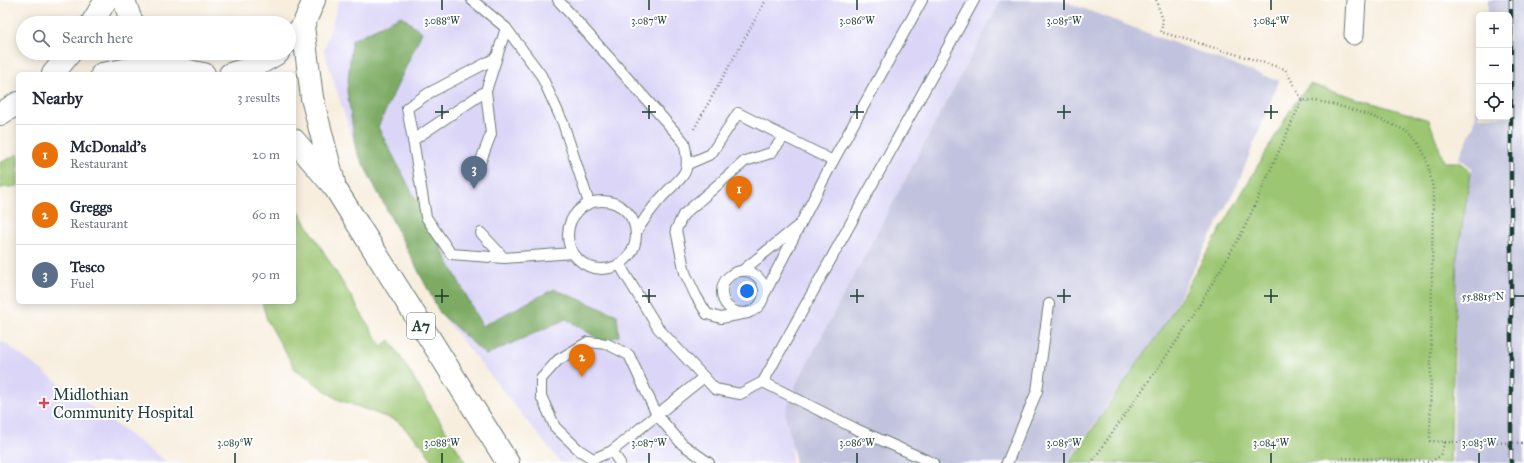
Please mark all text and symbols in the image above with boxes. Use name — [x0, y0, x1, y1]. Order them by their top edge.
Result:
map controls — [1476, 12, 1512, 120]
button: + — [1476, 12, 1512, 48]
text: 3.088°W — [424, 15, 460, 27]
text: 3.087°W — [631, 15, 667, 27]
text: 3.086°W — [839, 15, 875, 27]
text: 3.085°W — [1047, 15, 1082, 27]
text: 3.084°W — [1253, 15, 1289, 27]
search box — [16, 16, 296, 60]
icon: search — [30, 27, 52, 49]
text: Search here — [62, 29, 133, 47]
button: − — [1476, 48, 1512, 84]
button: locate — [1476, 84, 1512, 120]
text: Nearby — [32, 88, 83, 109]
text: 3 results — [237, 90, 280, 106]
text: McDonald's — [70, 138, 146, 156]
text: 1 — [42, 147, 48, 163]
text: 20 m — [252, 147, 280, 163]
text: Restaurant — [70, 156, 128, 172]
pin: 3 — [461, 156, 487, 189]
pin: 1 — [726, 176, 752, 209]
text: Greggs — [70, 198, 112, 216]
text: 2 — [42, 207, 48, 223]
text: 60 m — [252, 207, 280, 223]
text: Restaurant — [70, 216, 128, 232]
text: Tesco — [70, 258, 105, 276]
text: 3 — [42, 267, 48, 283]
text: 90 m — [252, 267, 280, 283]
text: Fuel — [70, 276, 94, 292]
your location — [737, 281, 757, 301]
text: 55.8815°N — [1462, 291, 1505, 303]
road number: A7 — [407, 313, 435, 339]
pin: 2 — [569, 344, 595, 377]
place label: Midlothian Community Hospital — [53, 385, 194, 422]
marker: Midlothian Community Hospital — [38, 397, 50, 409]
text: 3.089°W — [217, 437, 253, 449]
text: 3.088°W — [424, 437, 460, 449]
text: 3.087°W — [631, 437, 667, 449]
text: 3.086°W — [839, 437, 875, 449]
text: 3.085°W — [1047, 437, 1082, 449]
text: 3.084°W — [1253, 437, 1289, 449]
text: 3.083°W — [1462, 437, 1497, 449]

